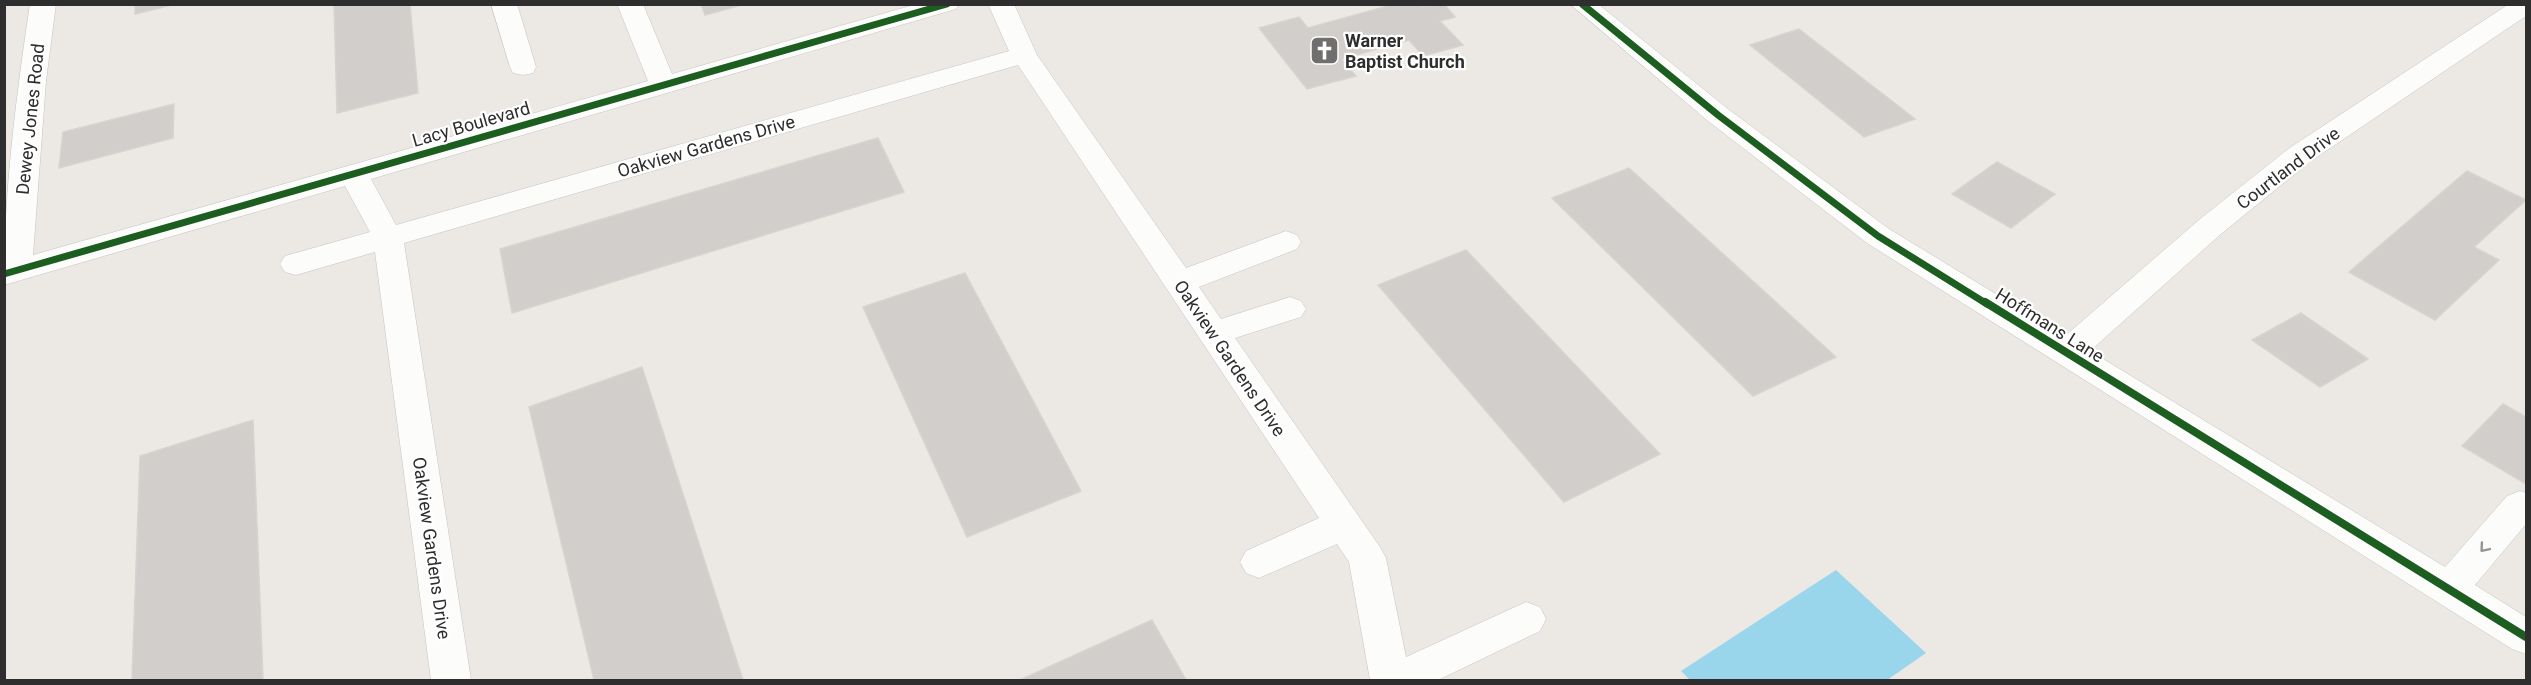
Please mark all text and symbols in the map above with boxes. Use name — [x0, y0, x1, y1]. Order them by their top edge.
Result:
place label: Warner Baptist Church — [1345, 30, 1465, 72]
church icon: Warner Baptist Church — [1308, 34, 1340, 66]
street label: Dewey Jones Road — [12, 42, 48, 196]
street label: Lacy Boulevard — [410, 97, 532, 151]
street label: Oakview Gardens Drive — [615, 111, 797, 181]
street label: Courtland Drive — [2232, 122, 2344, 214]
street label: Oakview Gardens Drive — [1170, 276, 1290, 440]
street label: Hoffmans Lane — [1992, 283, 2108, 367]
street label: Oakview Gardens Drive — [409, 456, 455, 640]
one-way arrow — [2481, 541, 2492, 552]

